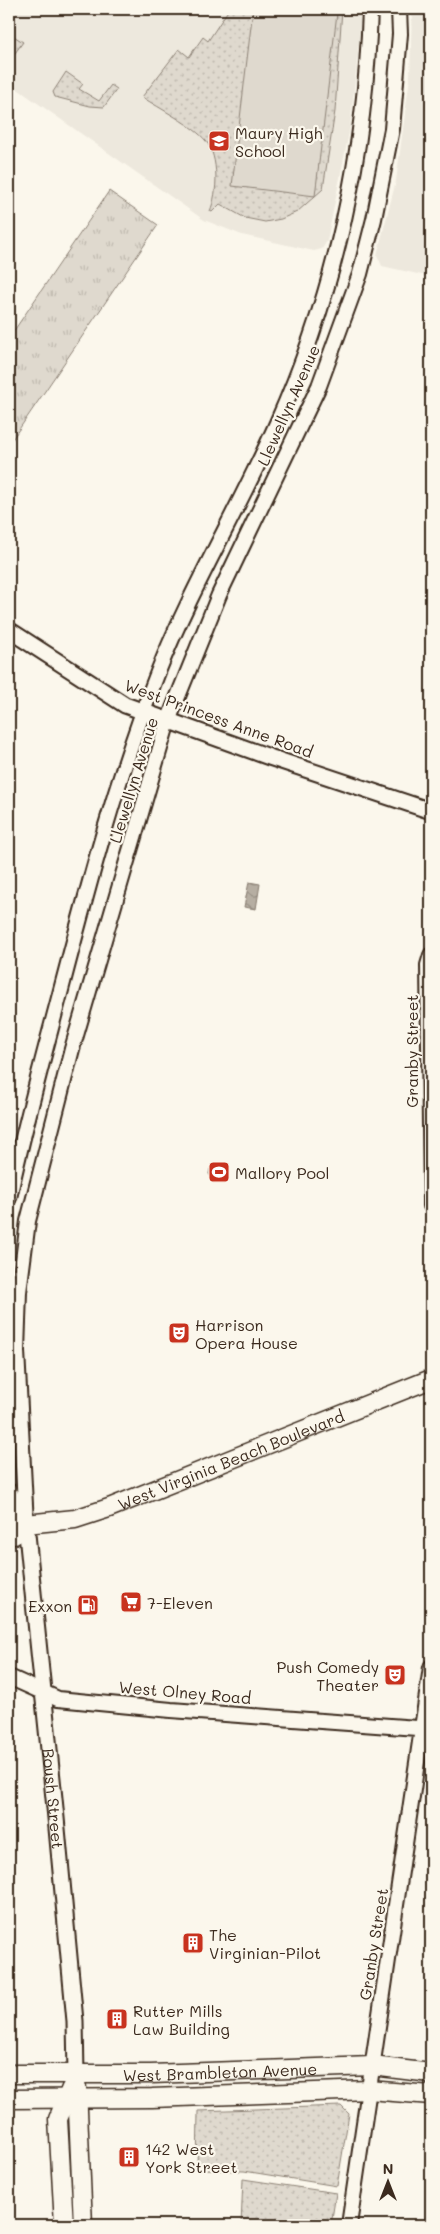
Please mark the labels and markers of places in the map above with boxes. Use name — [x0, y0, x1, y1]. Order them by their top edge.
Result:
place label: Maury High School — [235, 122, 323, 161]
school or university icon: Maury High School — [207, 129, 231, 153]
sports icon: Mallory Pool — [207, 1160, 231, 1184]
place label: Mallory Pool — [235, 1162, 330, 1183]
place label: Harrison Opera House — [195, 1314, 298, 1353]
theatre icon: Harrison Opera House — [167, 1321, 191, 1345]
supermarket icon: 7-Eleven — [119, 1590, 143, 1614]
place label: 7-Eleven — [147, 1592, 213, 1613]
fuel station icon: Exxon — [76, 1593, 100, 1617]
place label: Exxon — [28, 1595, 72, 1616]
place label: Push Comedy Theater — [276, 1656, 379, 1695]
theatre icon: Push Comedy Theater — [383, 1663, 407, 1687]
place label: The Virginian-Pilot — [209, 1924, 321, 1963]
building icon: The Virginian-Pilot — [181, 1931, 205, 1955]
place label: Rutter Mills Law Building — [133, 2000, 230, 2039]
building icon: Rutter Mills Law Building — [105, 2007, 129, 2031]
place label: 142 West York Street — [145, 2138, 238, 2177]
building icon: 142 West York Street — [117, 2145, 141, 2169]

